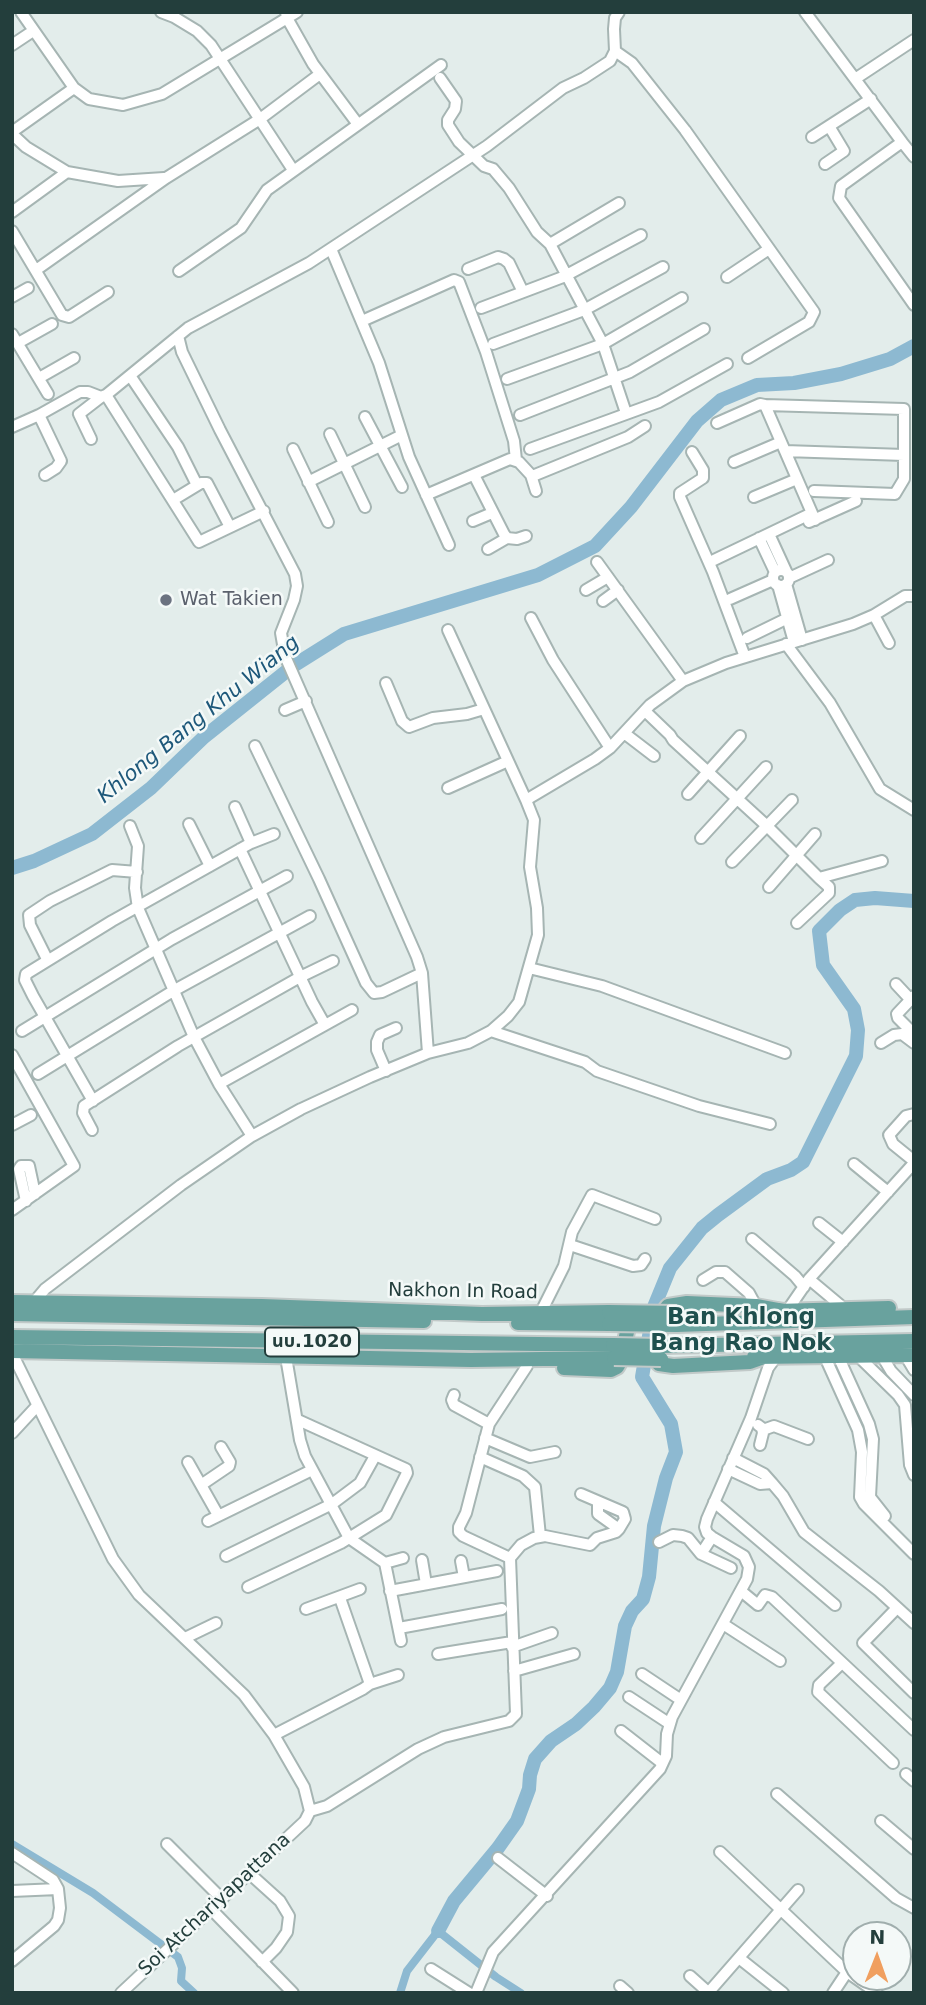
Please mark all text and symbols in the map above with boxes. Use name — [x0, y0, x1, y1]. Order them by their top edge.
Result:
place label: Wat Takien — [180, 589, 283, 611]
marker: Wat Takien — [158, 592, 174, 608]
water label: Khlong Bang Khu Wiang — [93, 631, 305, 809]
street label: Nakhon In Road — [388, 1279, 538, 1305]
district label: Ban Khlong Bang Rao Nok — [650, 1304, 832, 1358]
road number: นบ.1020 — [265, 1328, 359, 1357]
street label: Soi Atchariyapattana — [134, 1829, 296, 1981]
north arrow — [842, 1921, 912, 1991]
text: N — [869, 1926, 885, 1948]

